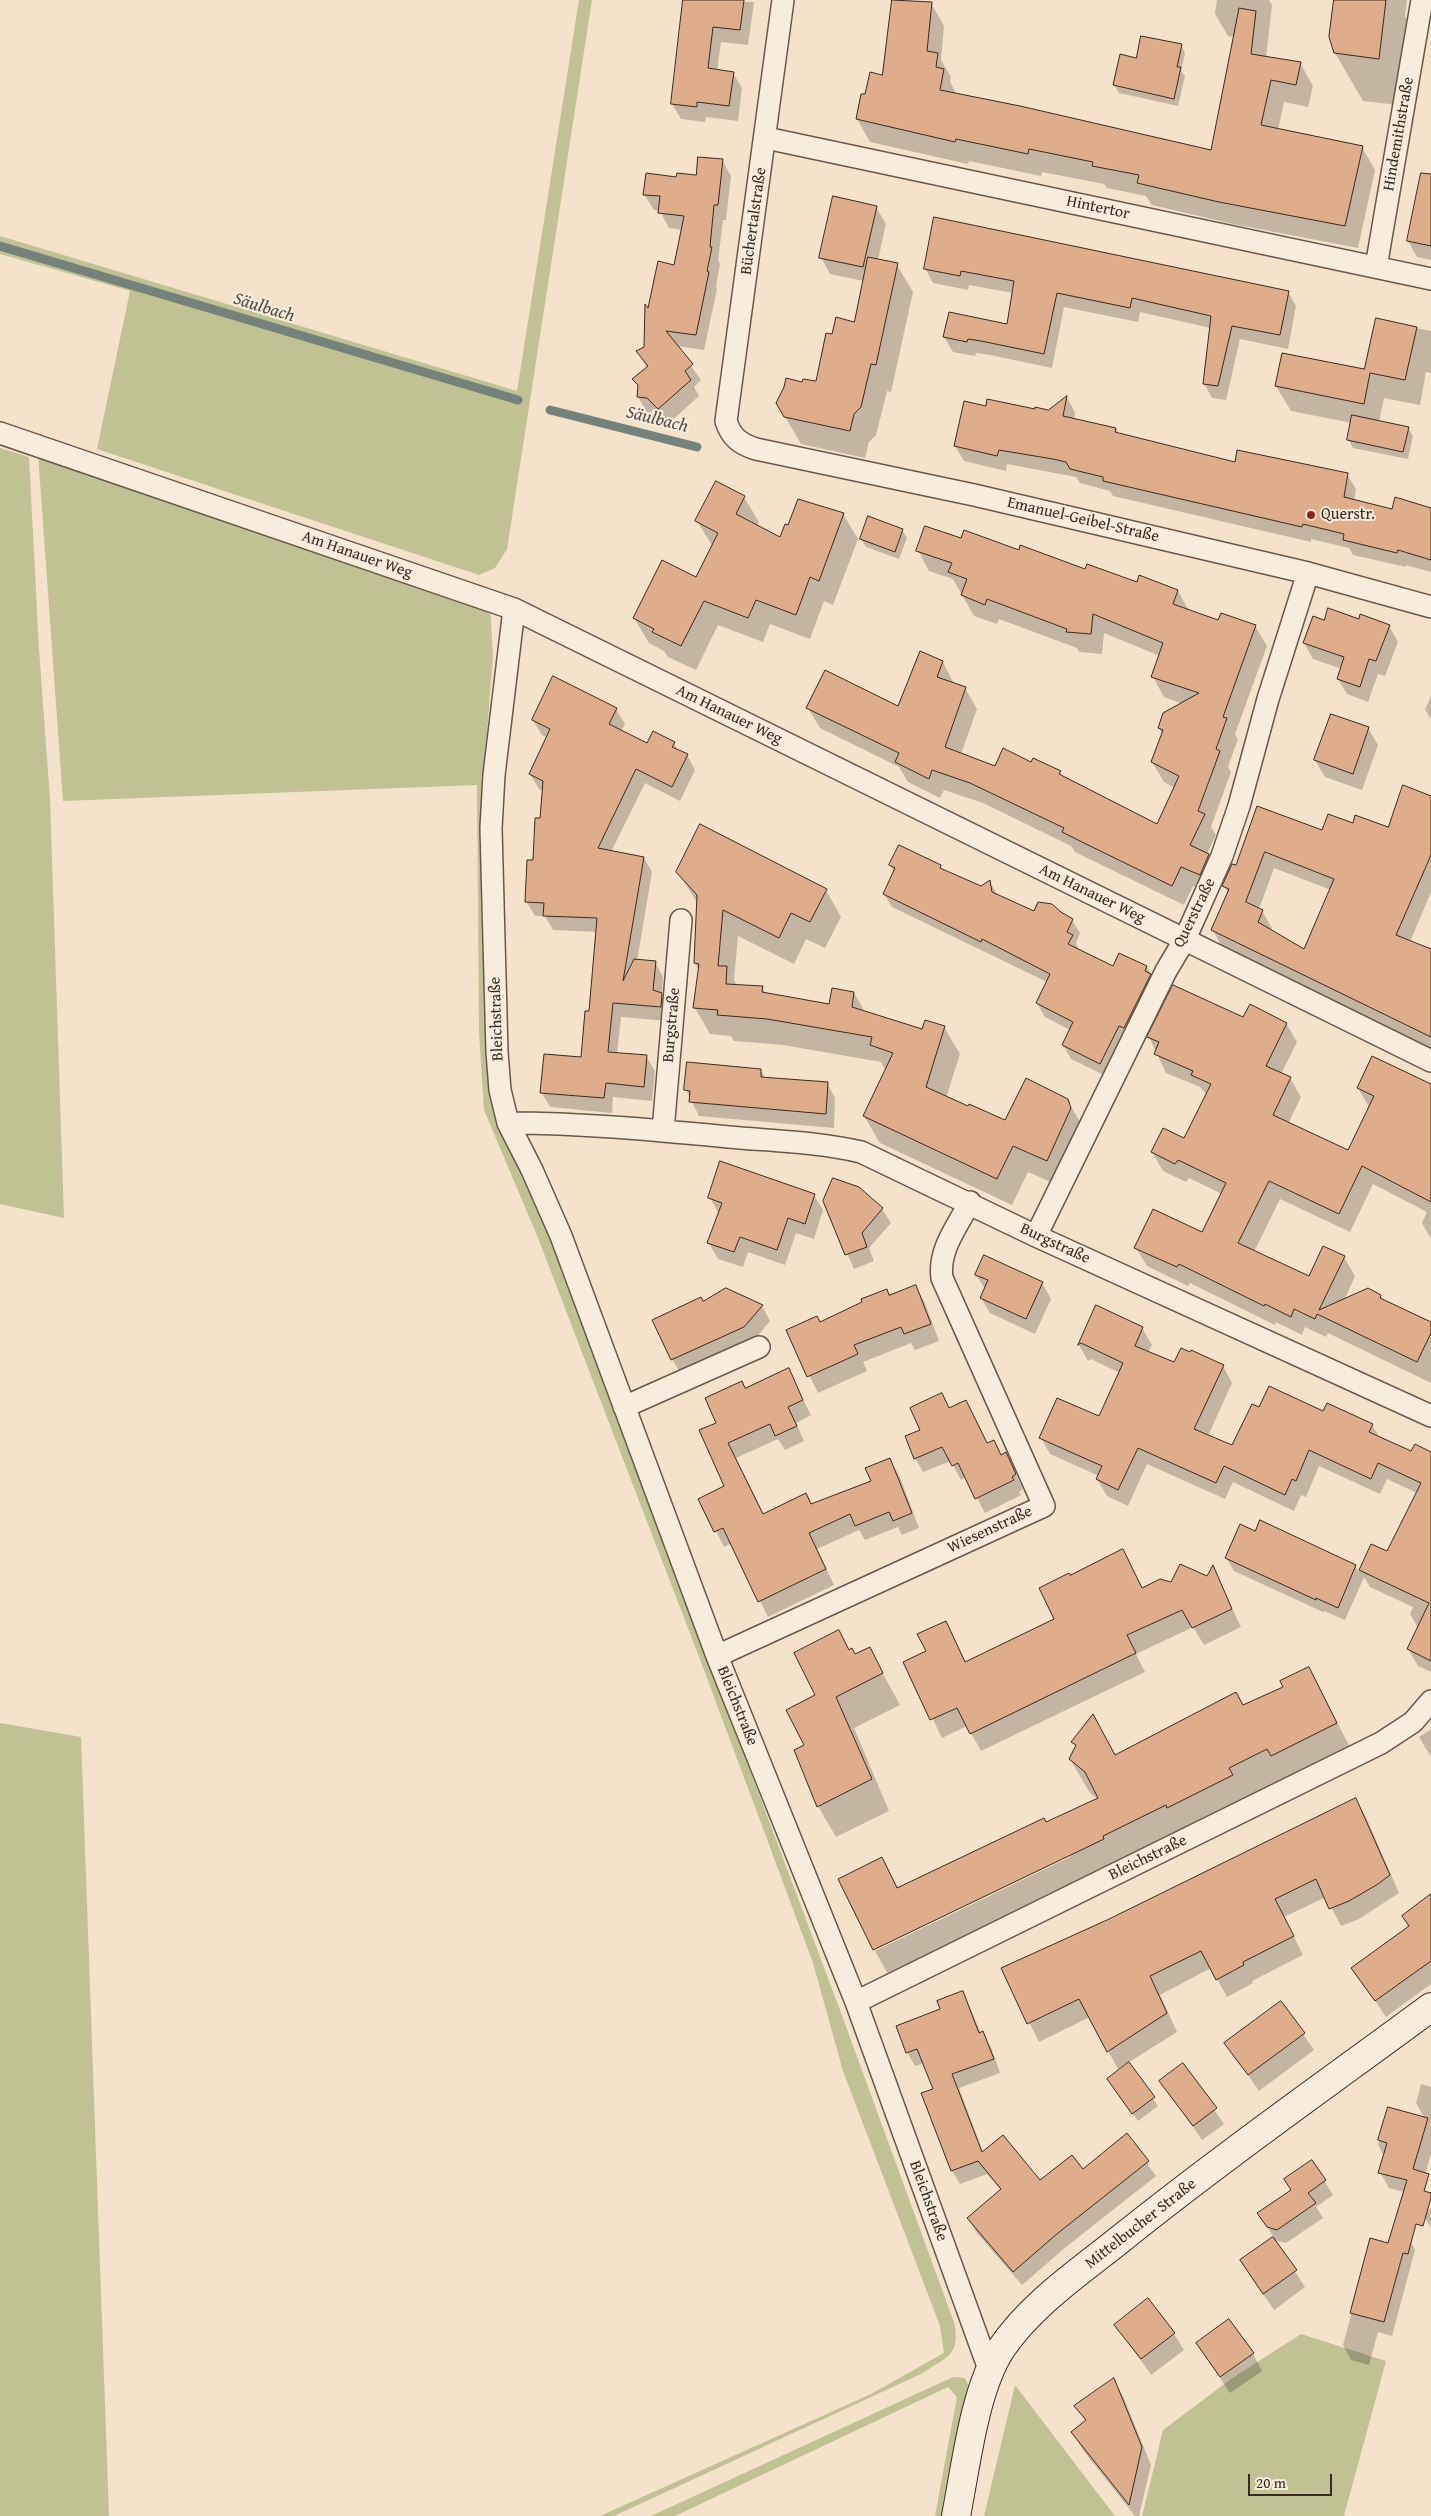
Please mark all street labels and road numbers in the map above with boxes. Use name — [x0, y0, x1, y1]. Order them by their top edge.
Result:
street label: Hindemithstraße — [1380, 76, 1418, 192]
street label: Büchertalstraße — [737, 166, 771, 276]
street label: Hintertor — [1065, 192, 1131, 224]
street label: Emanuel-Geibel-Straße — [1005, 493, 1161, 547]
street label: Am Hanauer Weg — [299, 527, 415, 583]
street label: Am Hanauer Weg — [673, 681, 785, 749]
street label: Am Hanauer Weg — [1036, 860, 1148, 928]
street label: Querstraße — [1170, 875, 1220, 951]
street label: Bleichstraße — [486, 977, 508, 1061]
street label: Burgstraße — [659, 987, 685, 1063]
street label: Burgstraße — [1017, 1219, 1093, 1269]
street label: Wiesenstraße — [945, 1502, 1035, 1558]
street label: Bleichstraße — [712, 1663, 762, 1749]
street label: Bleichstraße — [1106, 1831, 1190, 1885]
street label: Bleichstraße — [905, 2158, 951, 2244]
street label: Mittelbucher Straße — [1082, 2175, 1200, 2273]

